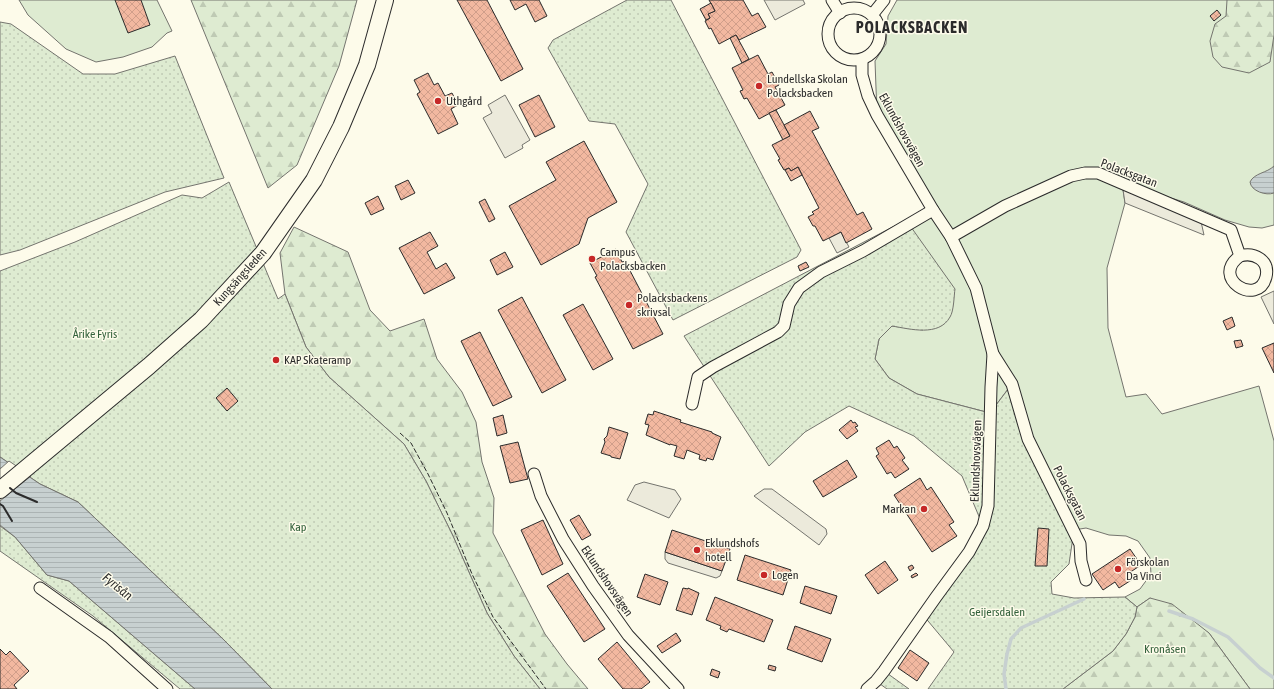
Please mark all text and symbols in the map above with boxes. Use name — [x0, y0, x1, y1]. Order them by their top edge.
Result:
district label: POLACKSBACKEN — [856, 18, 968, 36]
place label: Lundellska Skolan Polacksbacken — [767, 72, 848, 100]
marker: Lundellska Skolan Polacksbacken — [754, 81, 764, 91]
street label: Eklundshovsvägen — [876, 91, 928, 169]
place label: Uthgård — [446, 94, 482, 108]
marker: Uthgård — [433, 96, 443, 106]
street label: Polacksgatan — [1099, 156, 1159, 190]
street label: Kungsängsleden — [210, 245, 270, 309]
place label: Campus Polacksbacken — [600, 245, 666, 273]
marker: Campus Polacksbacken — [587, 254, 597, 264]
place label: Polacksbackens skrivsal — [637, 291, 707, 319]
marker: Polacksbackens skrivsal — [624, 300, 634, 310]
park label: Årike Fyris — [73, 327, 117, 341]
place label: KAP Skateramp — [284, 353, 351, 367]
marker: KAP Skateramp — [271, 355, 281, 365]
street label: Eklundshovsvägen — [968, 420, 984, 502]
street label: Polacksgatan — [1050, 463, 1090, 523]
place label: Markan — [882, 502, 916, 516]
marker: Markan — [919, 504, 929, 514]
park label: Kap — [290, 520, 307, 534]
place label: Eklundshofs hotell — [705, 536, 759, 564]
street label: Eklundshovsvägen — [578, 543, 636, 619]
marker: Eklundshofs hotell — [692, 545, 702, 555]
place label: Förskolan Da Vinci — [1126, 555, 1169, 583]
marker: Förskolan Da Vinci — [1113, 564, 1123, 574]
place label: Logen — [772, 568, 798, 582]
water label: Fyrisån — [100, 570, 136, 603]
marker: Logen — [759, 570, 769, 580]
park label: Geijersdalen — [969, 605, 1025, 619]
park label: Kronåsen — [1144, 642, 1186, 656]

